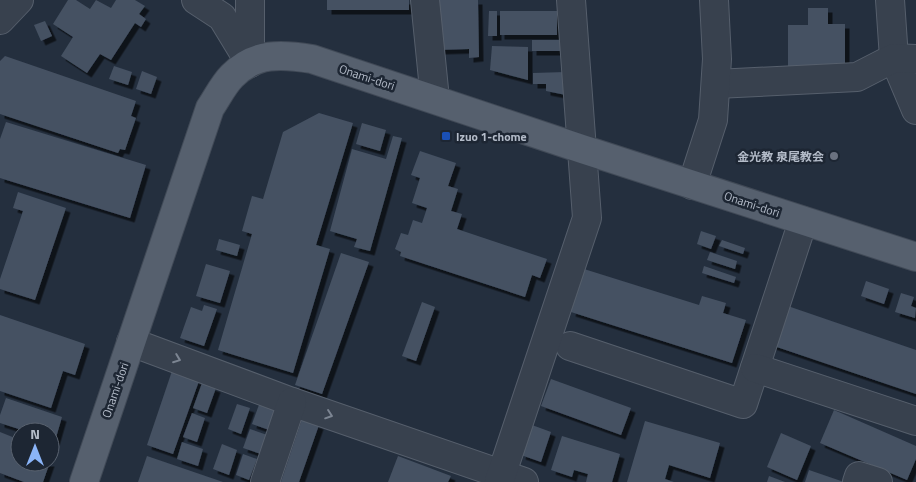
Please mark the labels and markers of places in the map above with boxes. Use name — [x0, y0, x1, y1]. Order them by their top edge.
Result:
place label: Izuo 1-chome — [456, 127, 527, 146]
marker: Izuo 1-chome — [440, 130, 452, 142]
place label: 金光教 泉尾教会 — [737, 147, 824, 166]
marker: 金光教 泉尾教会 — [828, 150, 840, 162]

